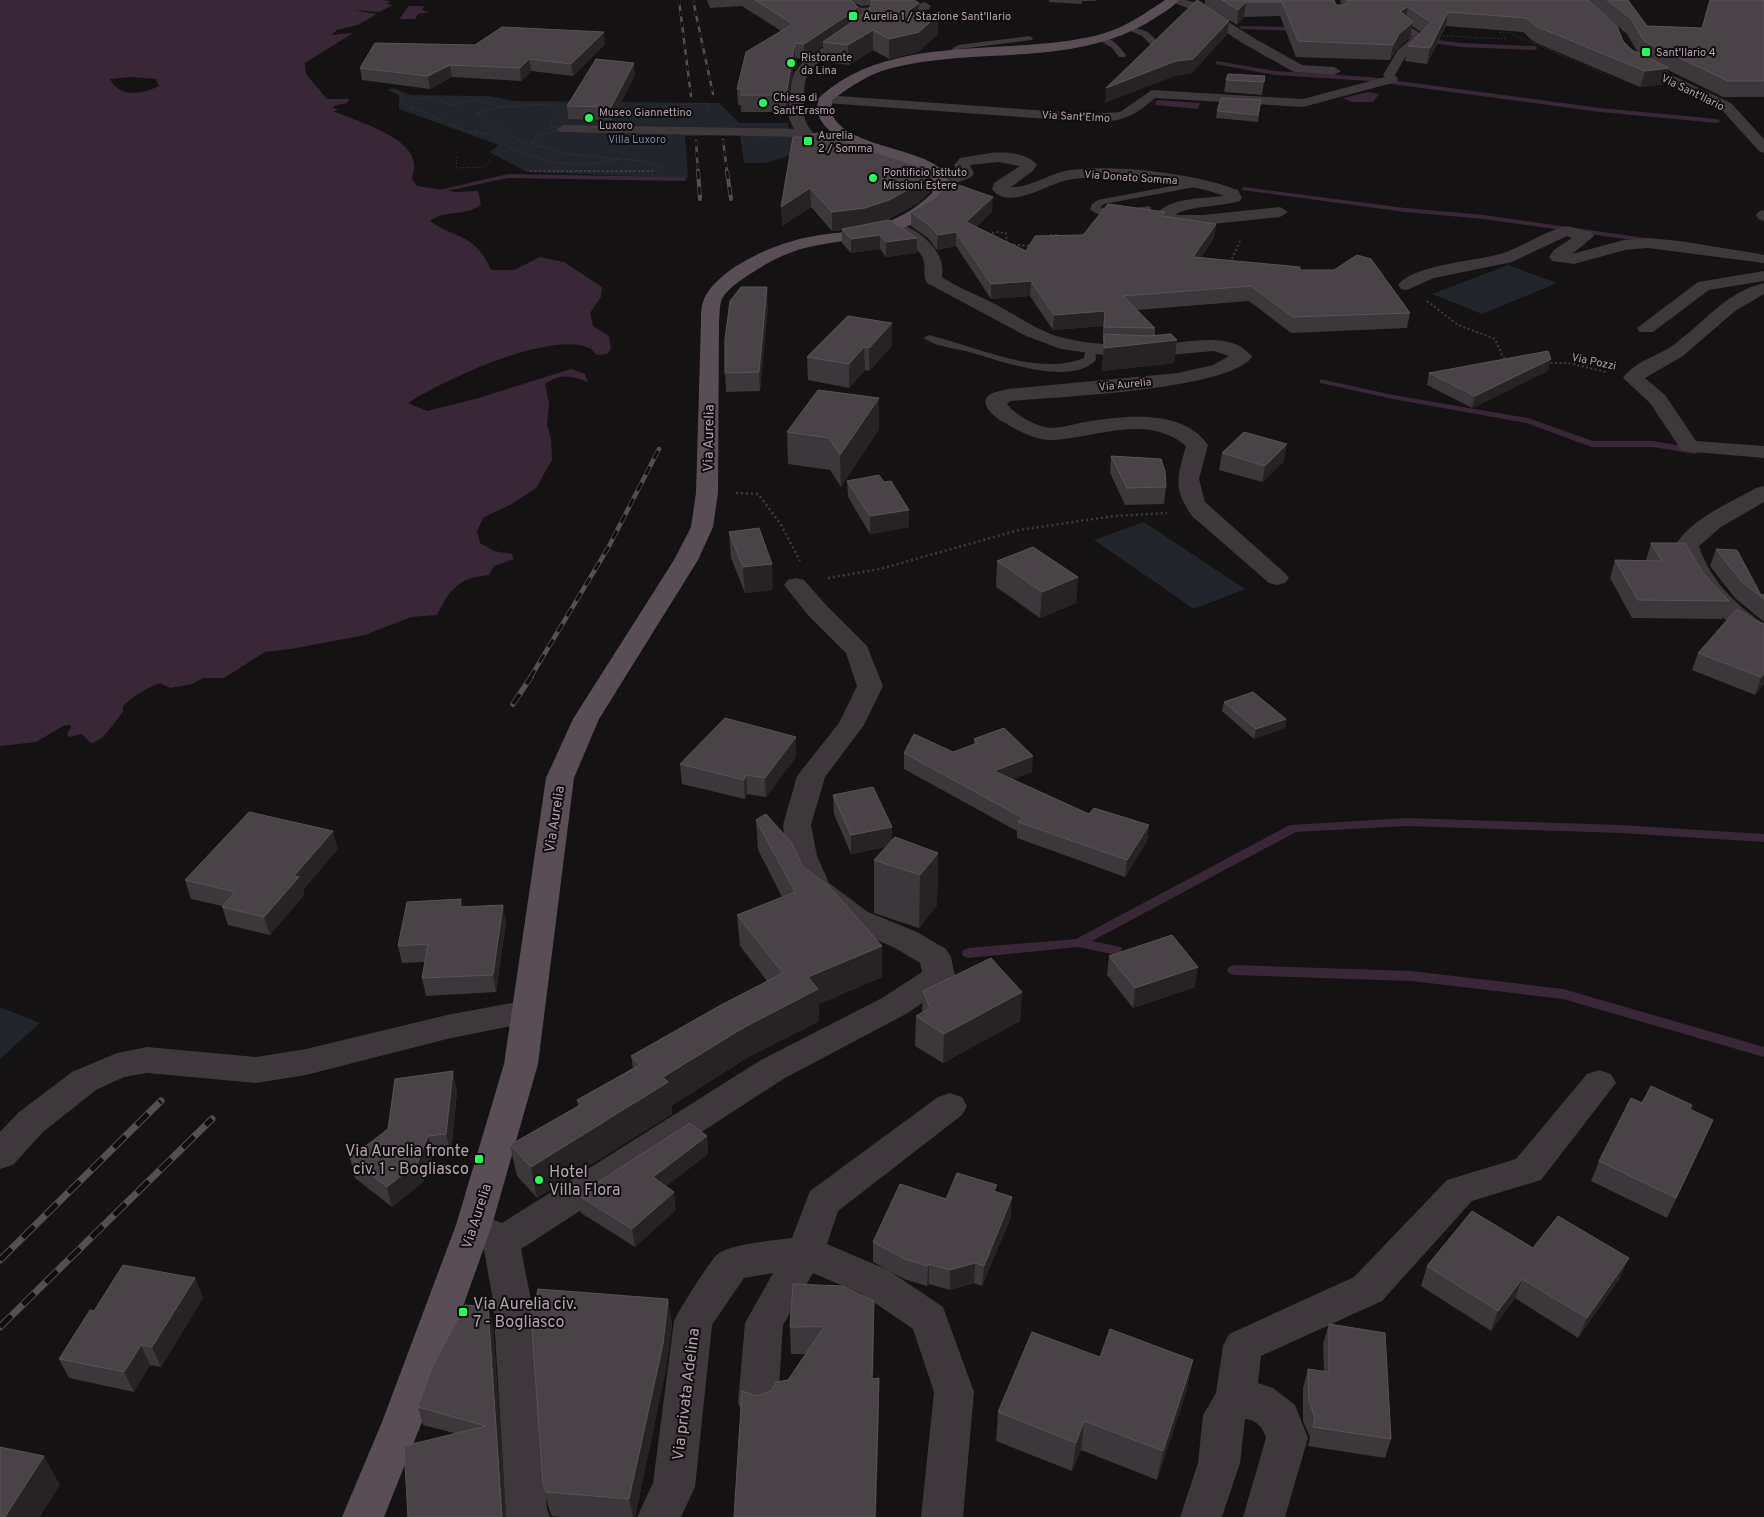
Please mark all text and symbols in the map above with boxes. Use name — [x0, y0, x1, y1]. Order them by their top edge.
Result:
marker: Aurelia 1 / Stazione Sant'Ilario — [847, 10, 859, 22]
place label: Aurelia 1 / Stazione Sant'Ilario — [863, 10, 1011, 24]
marker: Sant'Ilario 4 — [1640, 46, 1652, 58]
place label: Sant'Ilario 4 — [1656, 46, 1716, 60]
place label: Ristorante da Lina — [801, 51, 852, 78]
marker: Ristorante da Lina — [785, 57, 797, 69]
street label: Via Sant'Ilario — [1659, 72, 1726, 114]
place label: Chiesa di Sant'Erasmo — [773, 91, 835, 118]
marker: Chiesa di Sant'Erasmo — [757, 97, 769, 109]
place label: Museo Giannettino Luxoro — [599, 106, 692, 133]
street label: Via Sant'Elmo — [1041, 108, 1111, 126]
marker: Museo Giannettino Luxoro — [583, 112, 595, 124]
place label: Aurelia 2 / Somma — [818, 129, 873, 156]
park label: Villa Luxoro — [608, 133, 666, 147]
marker: Aurelia 2 / Somma — [802, 135, 814, 147]
place label: Pontificio Istituto Missioni Estere — [883, 166, 967, 193]
street label: Via Donato Somma — [1084, 168, 1178, 188]
marker: Pontificio Istituto Missioni Estere — [867, 172, 879, 184]
street label: Via Pozzi — [1570, 350, 1617, 374]
street label: Via Aurelia — [1098, 375, 1152, 395]
street label: Via Aurelia — [700, 404, 719, 472]
street label: Via Aurelia — [542, 785, 569, 854]
place label: Via Aurelia fronte civ. 1 - Bogliasco — [345, 1142, 469, 1180]
marker: Via Aurelia fronte civ. 1 - Bogliasco — [473, 1153, 485, 1165]
place label: Hotel Villa Flora — [549, 1163, 620, 1201]
marker: Hotel Villa Flora — [533, 1174, 545, 1186]
street label: Via Aurelia — [459, 1182, 496, 1251]
place label: Via Aurelia civ. 7 - Bogliasco — [473, 1295, 577, 1333]
marker: Via Aurelia civ. 7 - Bogliasco — [457, 1306, 469, 1318]
street label: Via privata Adelina — [669, 1327, 705, 1462]

